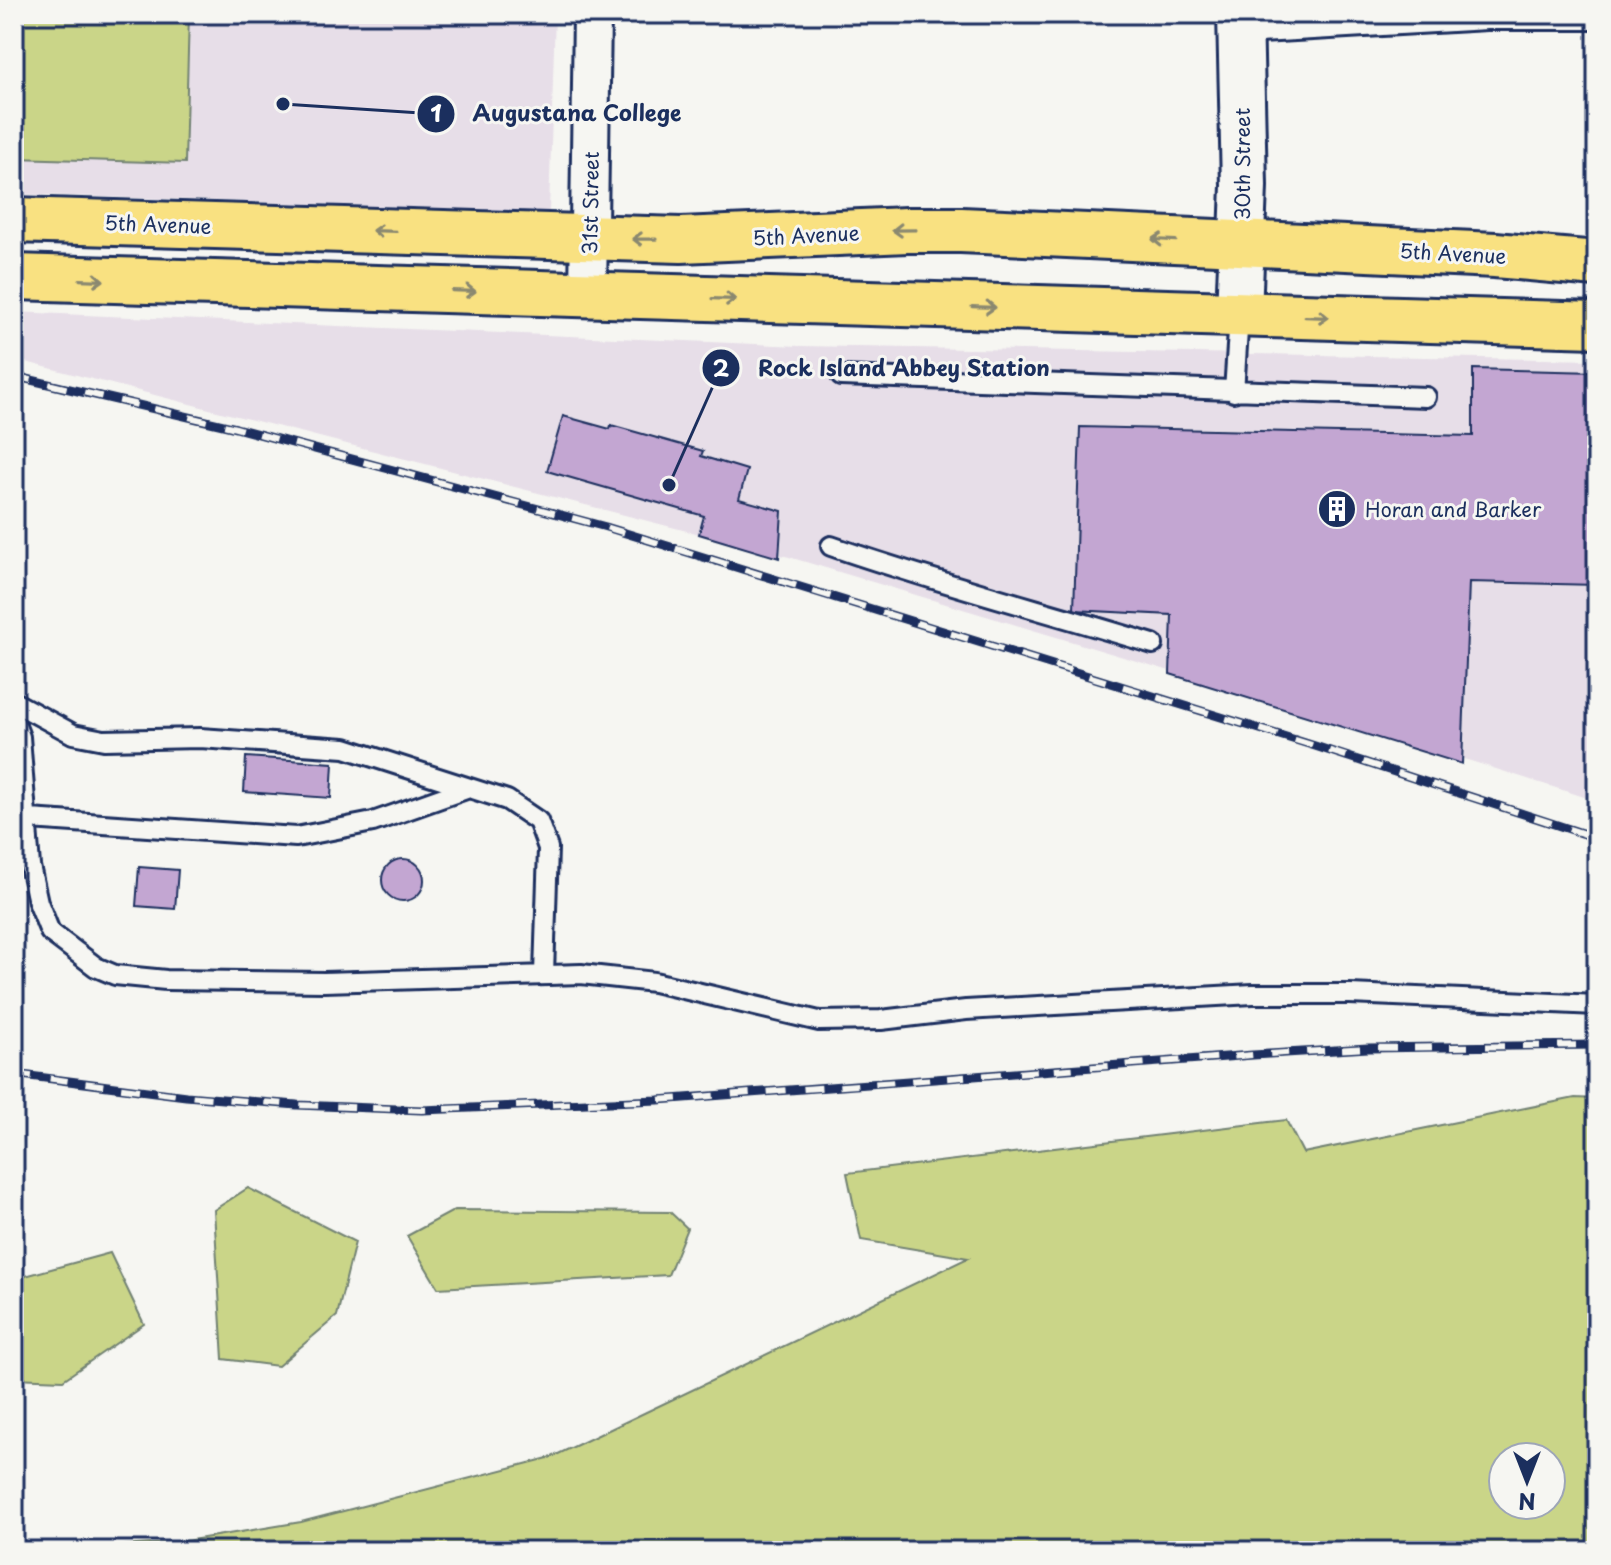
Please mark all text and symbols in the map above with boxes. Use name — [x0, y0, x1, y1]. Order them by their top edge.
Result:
callout: Augustana College — [416, 91, 698, 137]
text: 1 — [430, 94, 442, 130]
text: Augustana College — [473, 95, 681, 128]
street label: 30th Street — [1227, 108, 1257, 220]
street label: 31st Street — [574, 151, 606, 255]
street label: 5th Avenue — [104, 207, 212, 241]
street label: 5th Avenue — [752, 217, 860, 253]
one-way arrow — [891, 223, 918, 238]
one-way arrow — [371, 224, 398, 239]
one-way arrow — [631, 231, 658, 247]
one-way arrow — [1151, 233, 1178, 248]
street label: 5th Avenue — [1399, 235, 1507, 271]
one-way arrow — [78, 272, 105, 287]
one-way arrow — [450, 284, 477, 299]
one-way arrow — [710, 291, 737, 307]
one-way arrow — [970, 299, 997, 314]
one-way arrow — [1303, 309, 1330, 324]
callout: Rock Island Abbey Station — [701, 345, 1067, 391]
text: 2 — [713, 349, 730, 385]
text: Rock Island Abbey Station — [758, 350, 1050, 383]
building icon: Horan and Barker — [1316, 488, 1358, 530]
place label: Horan and Barker — [1365, 494, 1542, 524]
north arrow — [1487, 1441, 1567, 1521]
text: N — [1518, 1486, 1536, 1519]

